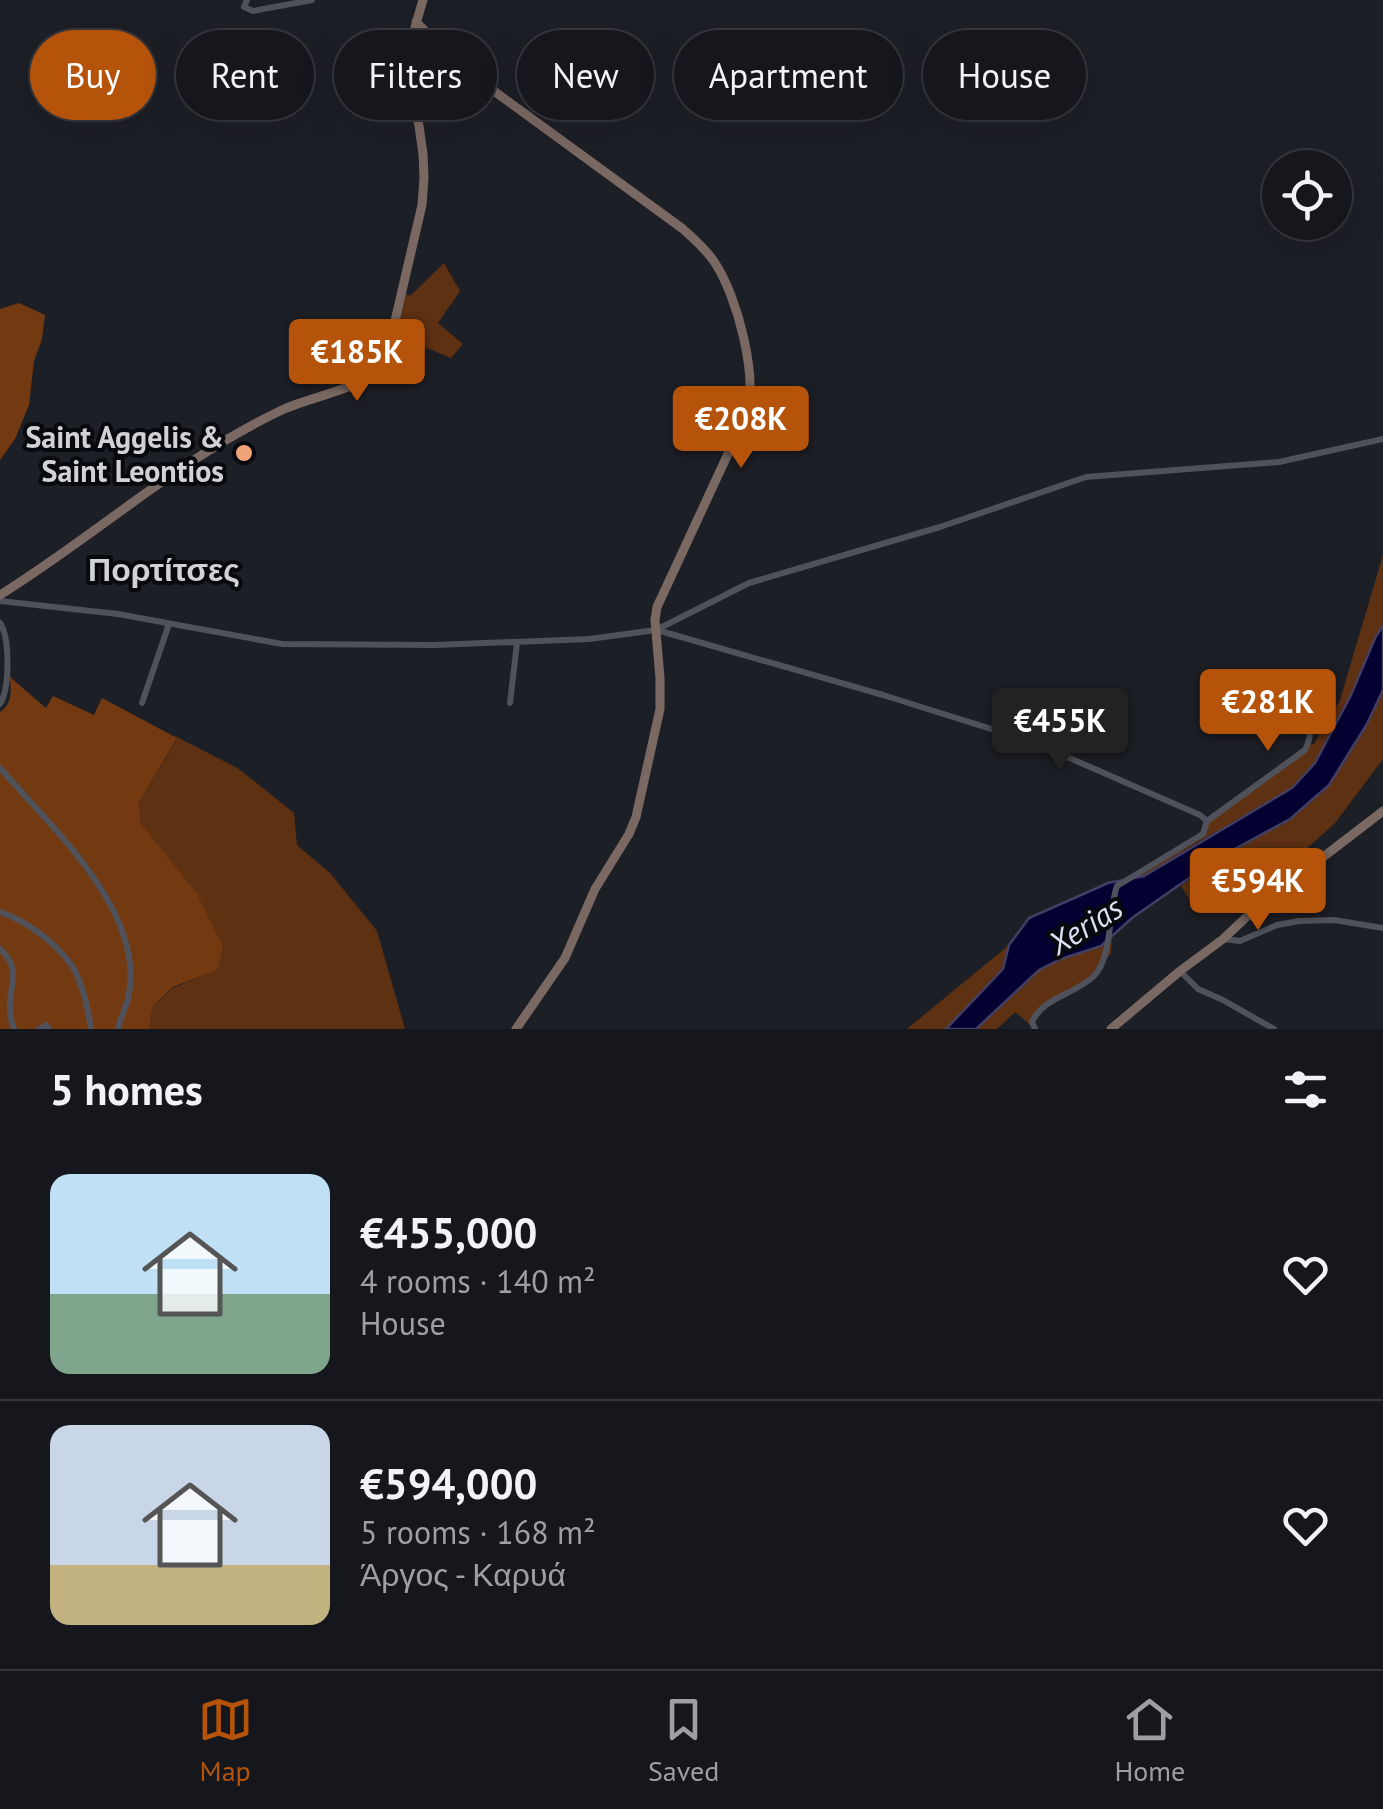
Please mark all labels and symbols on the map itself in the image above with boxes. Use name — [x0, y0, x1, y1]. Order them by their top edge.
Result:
pin: €185K — [287, 319, 427, 404]
pin: €208K — [671, 386, 811, 471]
place label: Saint Aggelis & Saint Leontios — [25, 417, 224, 490]
marker: Saint Aggelis & Saint Leontios — [233, 442, 255, 464]
district label: Πορτίτσες — [88, 548, 240, 590]
pin: €281K — [1198, 669, 1338, 754]
pin: €455K — [990, 688, 1130, 773]
pin: €594K — [1188, 848, 1328, 933]
water label: Xerias — [1039, 886, 1130, 965]

